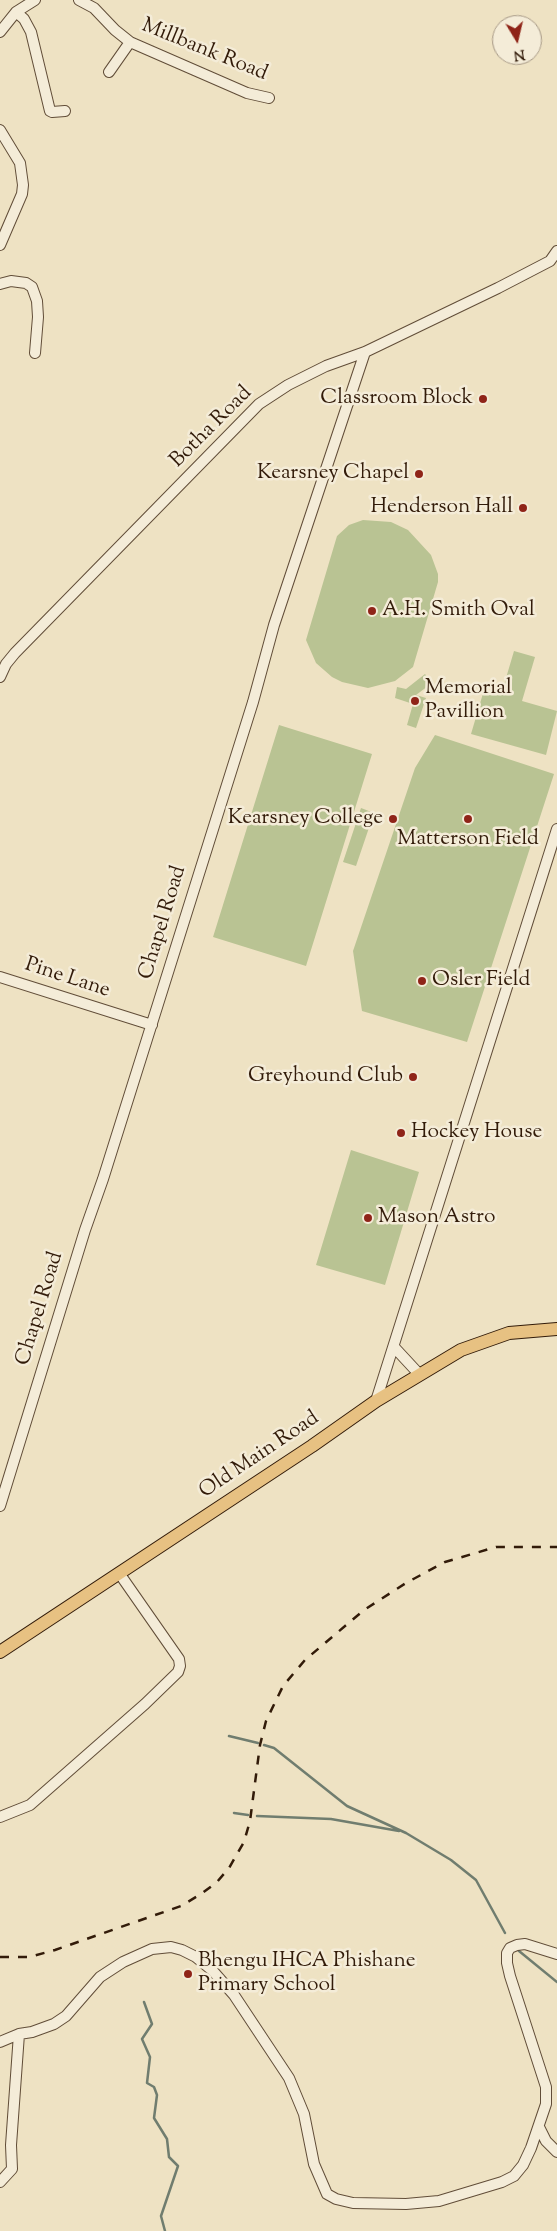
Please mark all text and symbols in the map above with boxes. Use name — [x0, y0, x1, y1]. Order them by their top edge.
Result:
street label: Millbank Road — [137, 14, 271, 88]
north arrow — [492, 15, 542, 65]
text: N — [512, 43, 526, 65]
street label: Botha Road — [166, 382, 258, 474]
place label: Classroom Block — [320, 386, 473, 412]
marker: Classroom Block — [477, 393, 489, 405]
place label: Kearsney Chapel — [257, 461, 409, 487]
marker: Kearsney Chapel — [413, 468, 425, 480]
place label: Henderson Hall — [370, 495, 513, 521]
marker: Henderson Hall — [517, 502, 529, 514]
place label: A.H. Smith Oval — [382, 598, 535, 624]
marker: A.H. Smith Oval — [366, 605, 378, 617]
place label: Memorial Pavillion — [425, 676, 512, 726]
marker: Memorial Pavillion — [409, 695, 421, 707]
place label: Kearsney College — [228, 806, 383, 832]
marker: Kearsney College — [387, 813, 399, 825]
marker: Matterson Field — [462, 813, 474, 825]
place label: Matterson Field — [397, 827, 539, 853]
street label: Chapel Road — [135, 863, 193, 983]
street label: Pine Lane — [21, 953, 113, 1005]
place label: Osler Field — [432, 968, 530, 994]
marker: Osler Field — [416, 975, 428, 987]
place label: Greyhound Club — [248, 1064, 403, 1090]
marker: Greyhound Club — [407, 1071, 419, 1083]
place label: Hockey House — [411, 1120, 542, 1146]
marker: Hockey House — [395, 1127, 407, 1139]
place label: Mason Astro — [378, 1205, 495, 1231]
marker: Mason Astro — [362, 1212, 374, 1224]
street label: Chapel Road — [12, 1249, 70, 1369]
street label: Old Main Road — [195, 1407, 325, 1505]
place label: Bhengu IHCA Phishane Primary School — [198, 1949, 415, 1999]
marker: Bhengu IHCA Phishane Primary School — [182, 1968, 194, 1980]

